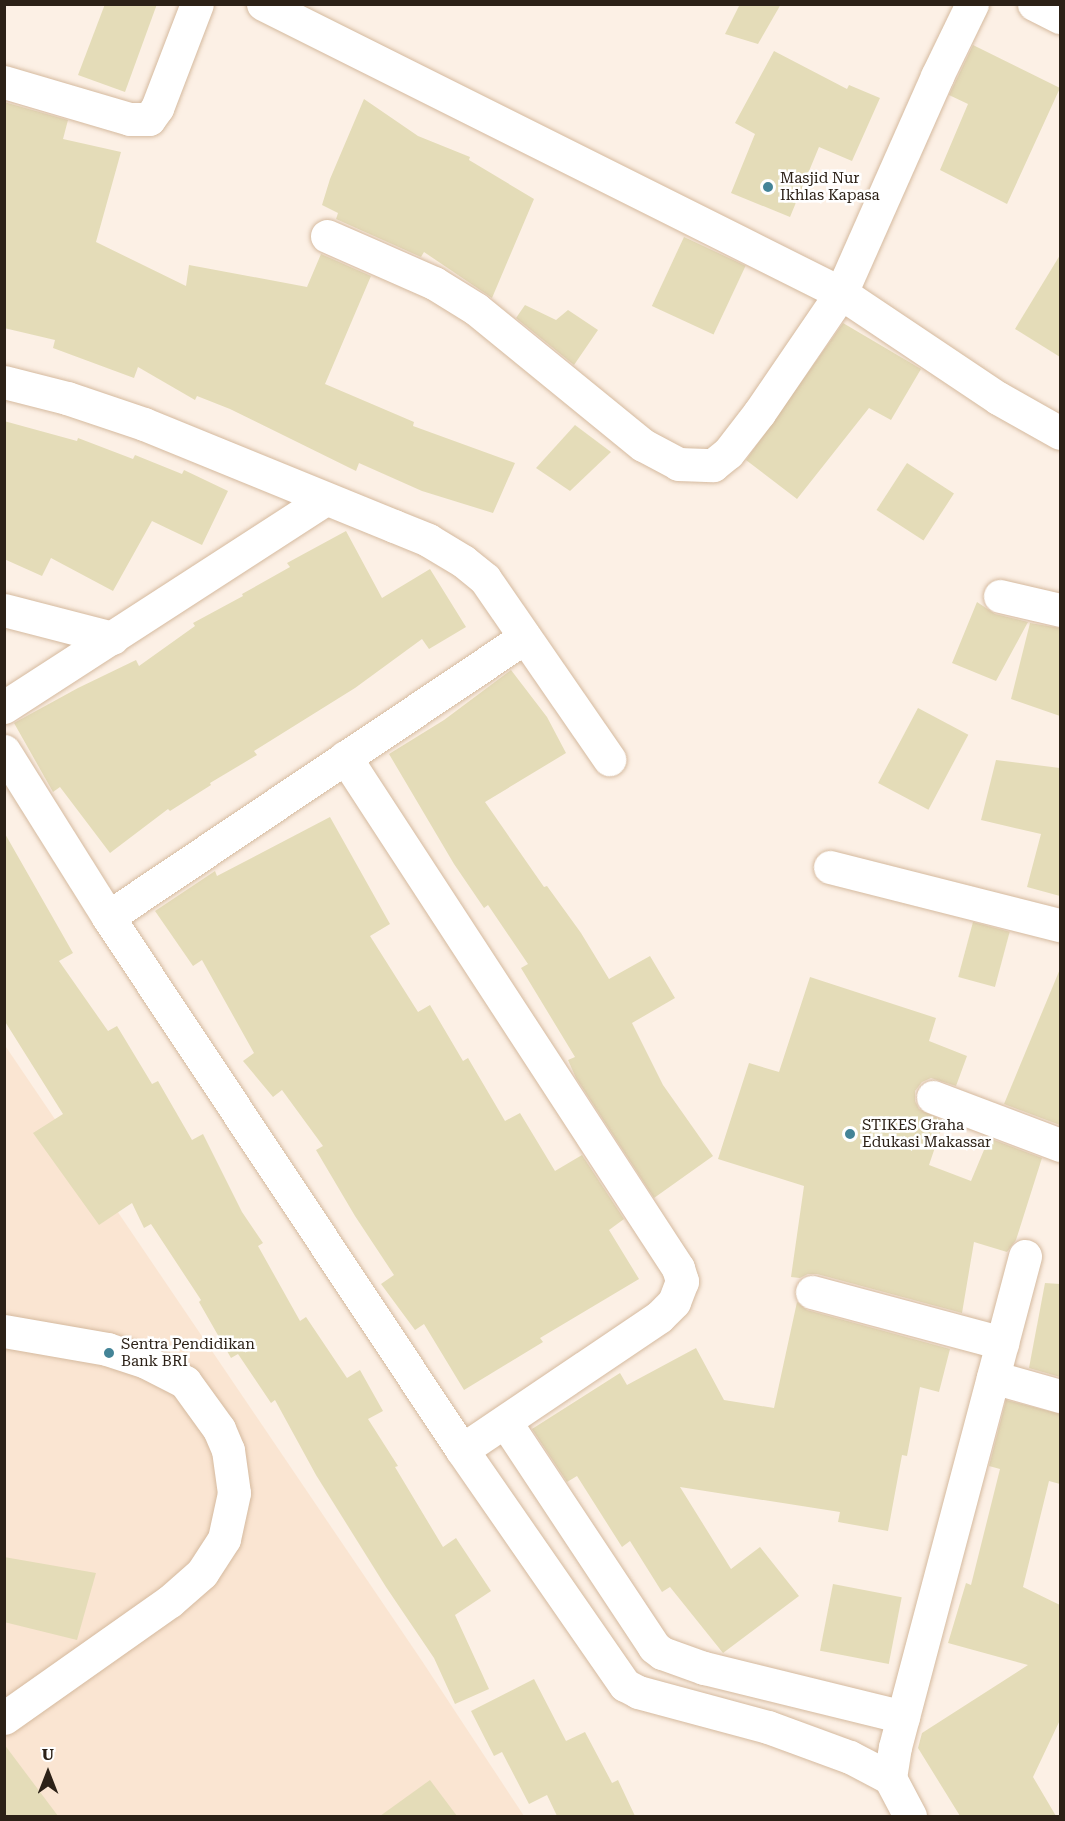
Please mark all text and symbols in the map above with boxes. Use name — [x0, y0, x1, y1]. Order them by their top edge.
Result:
place label: Masjid Nur Ikhlas Kapasa — [780, 169, 880, 204]
marker: Masjid Nur Ikhlas Kapasa — [761, 180, 775, 194]
place label: STIKES Graha Edukasi Makassar — [862, 1116, 991, 1151]
marker: STIKES Graha Edukasi Makassar — [843, 1127, 857, 1141]
place label: Sentra Pendidikan Bank BRI — [121, 1335, 255, 1370]
marker: Sentra Pendidikan Bank BRI — [102, 1346, 116, 1360]
north arrow — [18, 1743, 78, 1803]
text: U — [42, 1745, 54, 1764]

